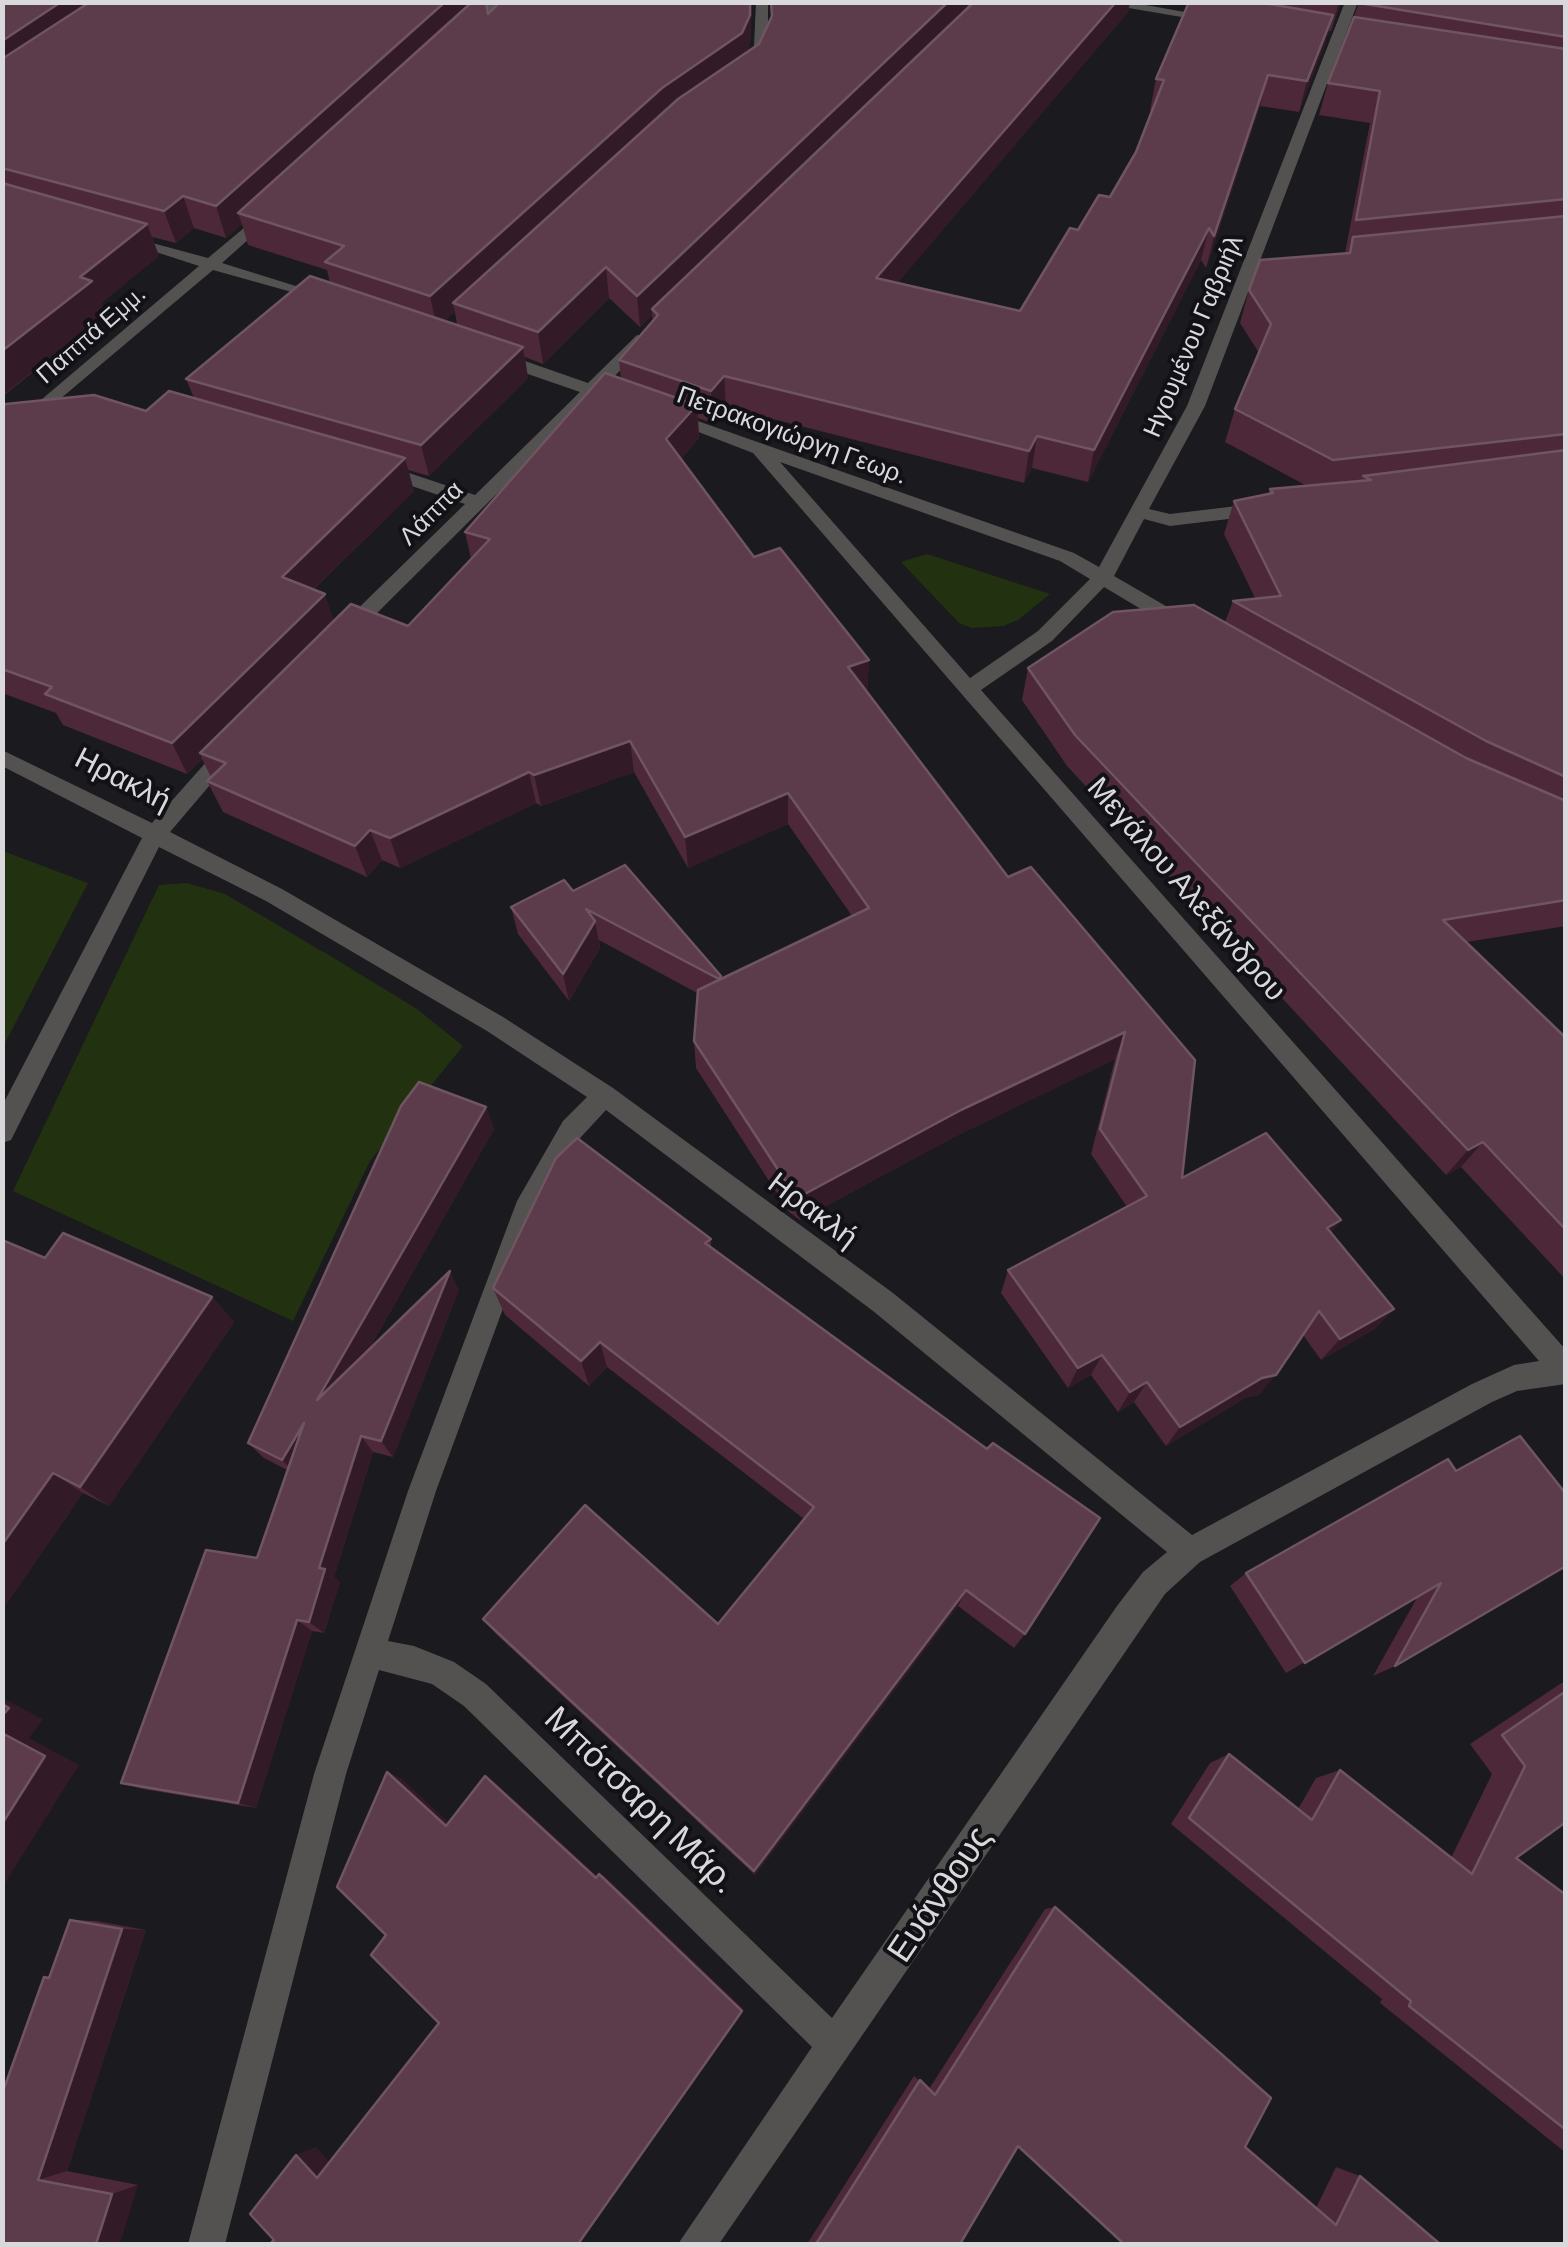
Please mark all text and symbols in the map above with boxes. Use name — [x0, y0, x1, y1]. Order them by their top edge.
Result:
street label: Ηγουμένου Γαβριήλ — [1137, 230, 1249, 442]
street label: Παππά Εμμ. — [30, 278, 152, 390]
street label: Πετρακογιώργη Γεωρ. — [673, 379, 911, 491]
street label: Λάππα — [393, 475, 469, 551]
street label: Ηρακλή — [69, 740, 177, 818]
street label: Μεγάλου Αλεξάνδρου — [1080, 770, 1294, 1008]
street label: Ηρακλή — [761, 1165, 865, 1255]
street label: Μπότσαρη Μάρ. — [536, 1698, 746, 1902]
street label: Ευάνθους — [878, 1818, 1000, 1970]

